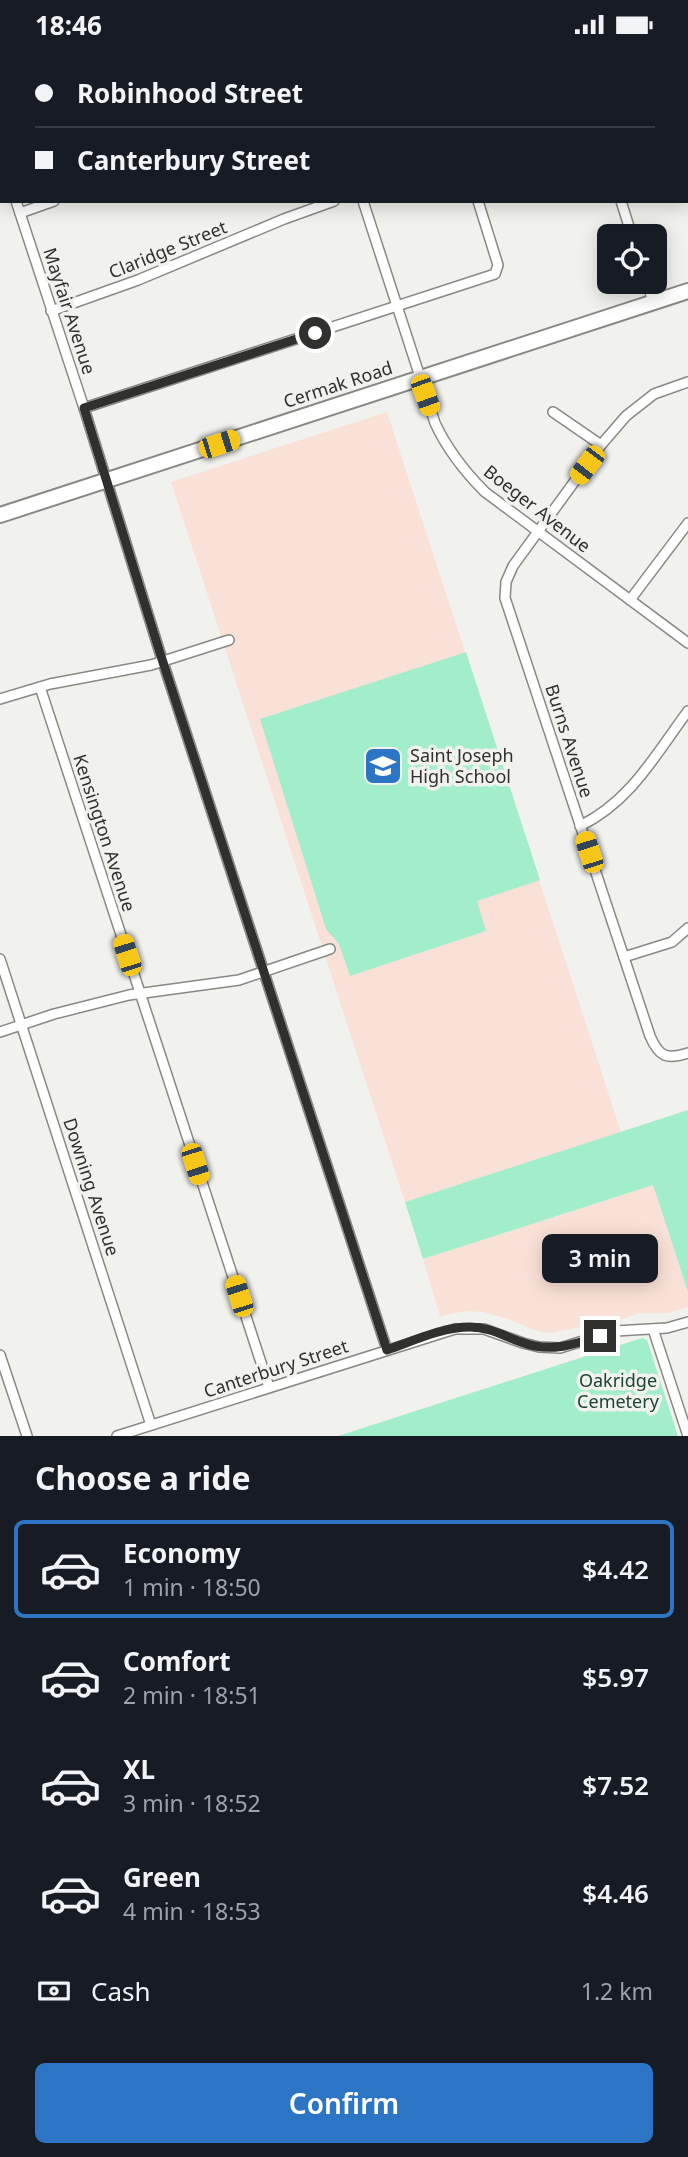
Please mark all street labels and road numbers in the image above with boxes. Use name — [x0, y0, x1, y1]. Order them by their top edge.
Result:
street label: Claridge Street — [105, 214, 231, 284]
street label: Mayfair Avenue — [38, 244, 102, 377]
street label: Cermak Road — [280, 355, 395, 413]
street label: Boeger Avenue — [479, 459, 596, 557]
street label: Burns Avenue — [540, 681, 600, 800]
street label: Kensington Avenue — [68, 751, 142, 915]
street label: Downing Avenue — [58, 1115, 126, 1259]
street label: Canterbury Street — [200, 1333, 351, 1403]

